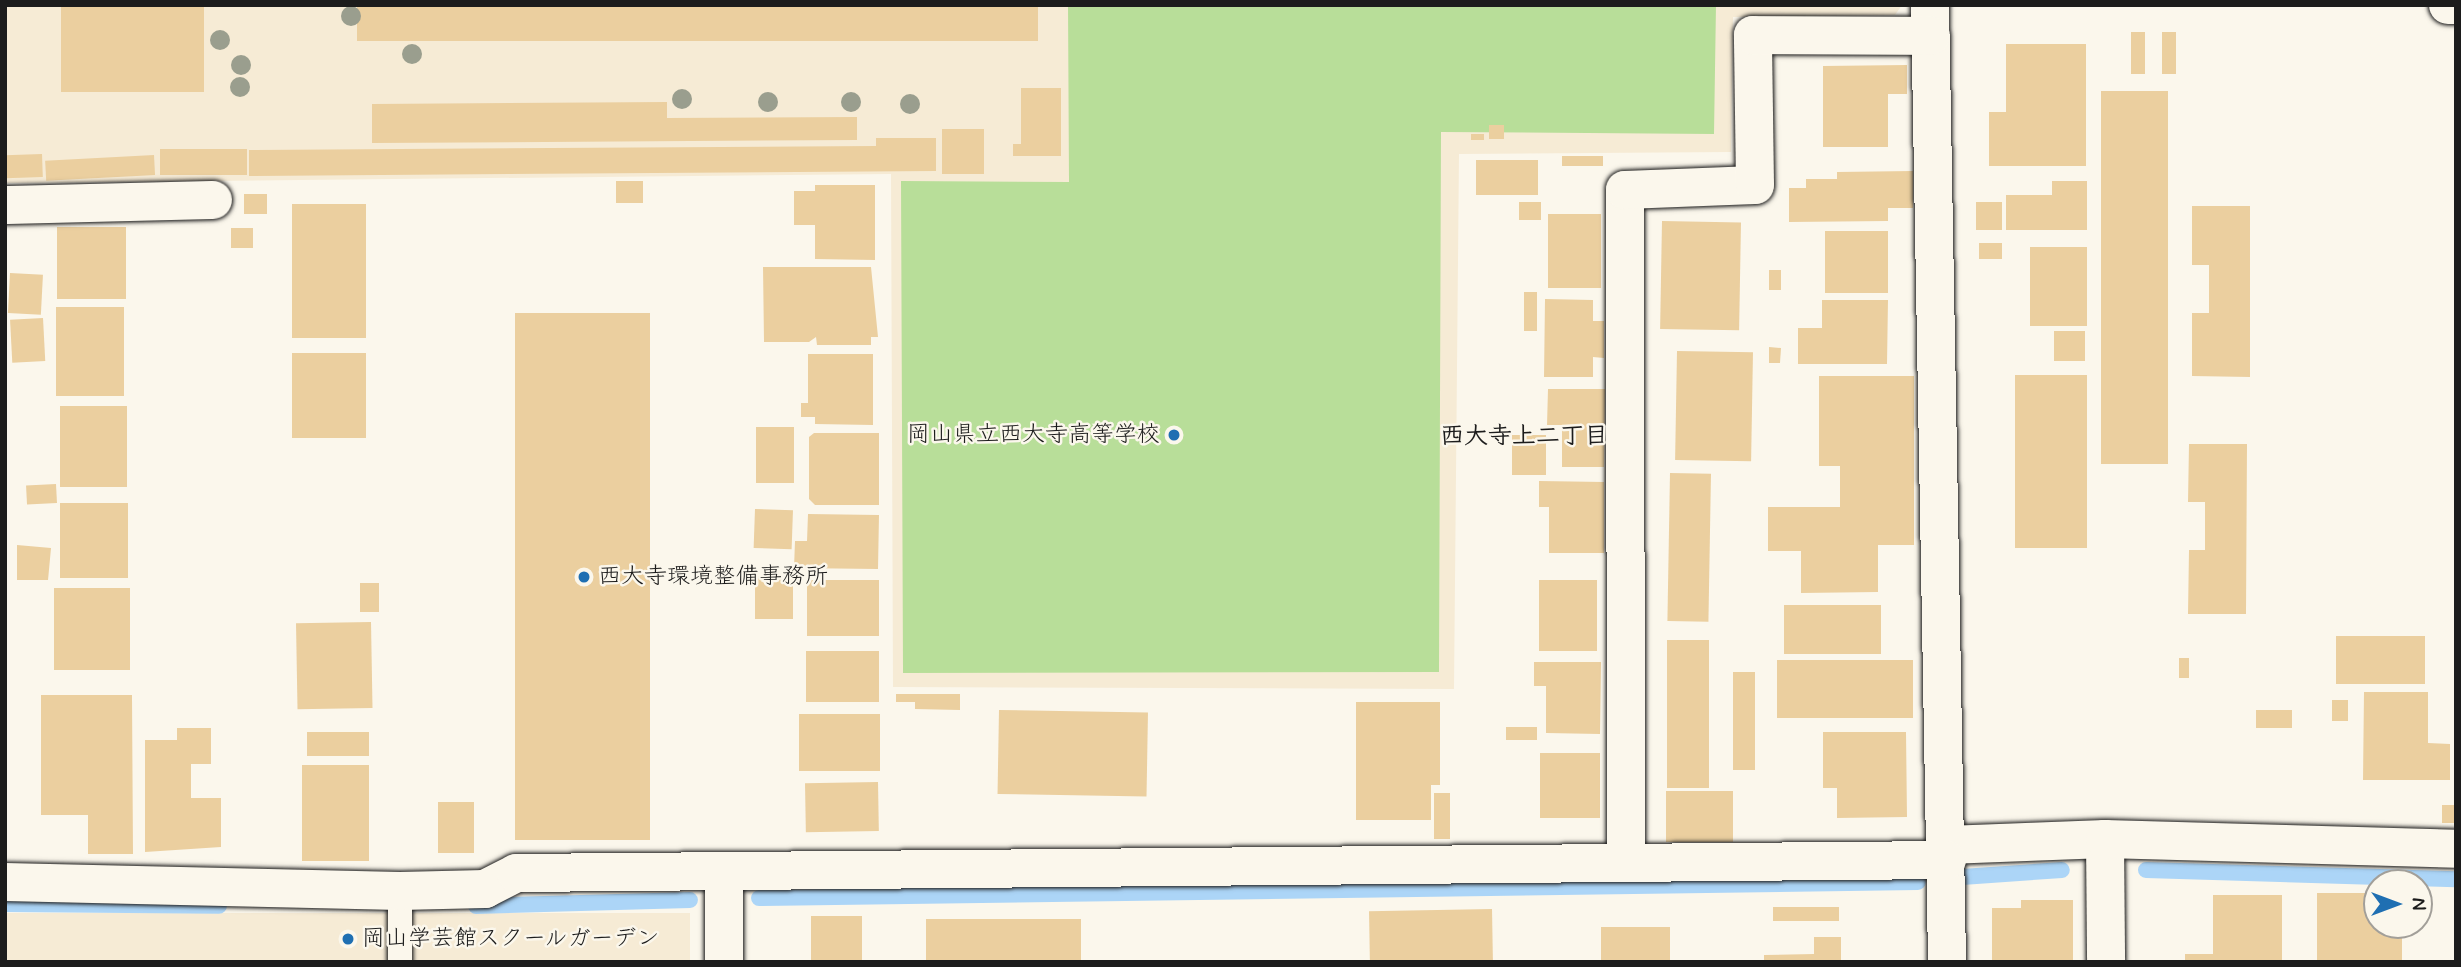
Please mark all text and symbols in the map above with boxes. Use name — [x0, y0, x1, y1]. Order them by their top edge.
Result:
place label: 岡山県立西大寺高等学校 — [907, 421, 1160, 449]
district label: 西大寺上二丁目 — [1440, 423, 1608, 451]
marker: 岡山県立西大寺高等学校 — [1166, 427, 1182, 443]
place label: 西大寺環境整備事務所 — [598, 563, 828, 591]
marker: 西大寺環境整備事務所 — [576, 569, 592, 585]
north arrow — [2363, 869, 2433, 939]
text: N — [2405, 898, 2430, 910]
place label: 岡山学芸館スクールガーデン — [362, 925, 661, 953]
marker: 岡山学芸館スクールガーデン — [340, 931, 356, 947]

